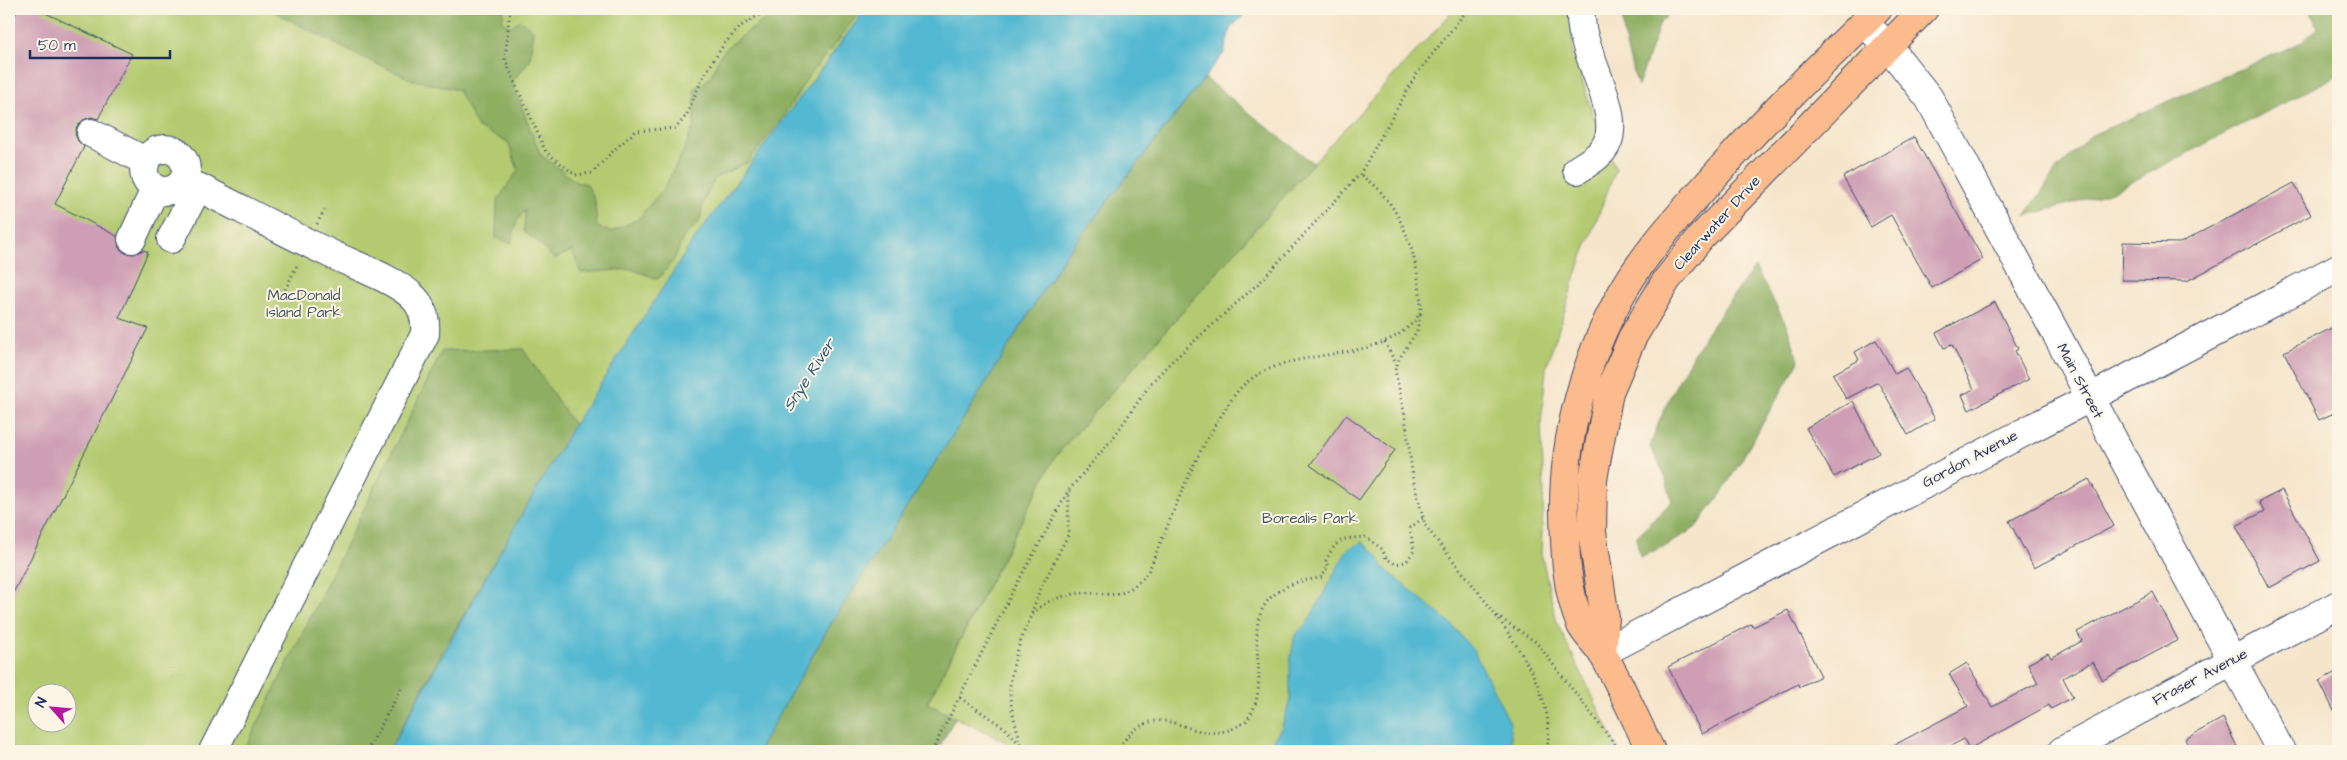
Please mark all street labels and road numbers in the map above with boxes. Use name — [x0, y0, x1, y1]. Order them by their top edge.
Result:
street label: Clearwater Drive — [1669, 171, 1765, 275]
street label: Main Street — [2051, 340, 2109, 422]
street label: Gordon Avenue — [1919, 425, 2021, 493]
street label: Fraser Avenue — [2149, 643, 2251, 711]

